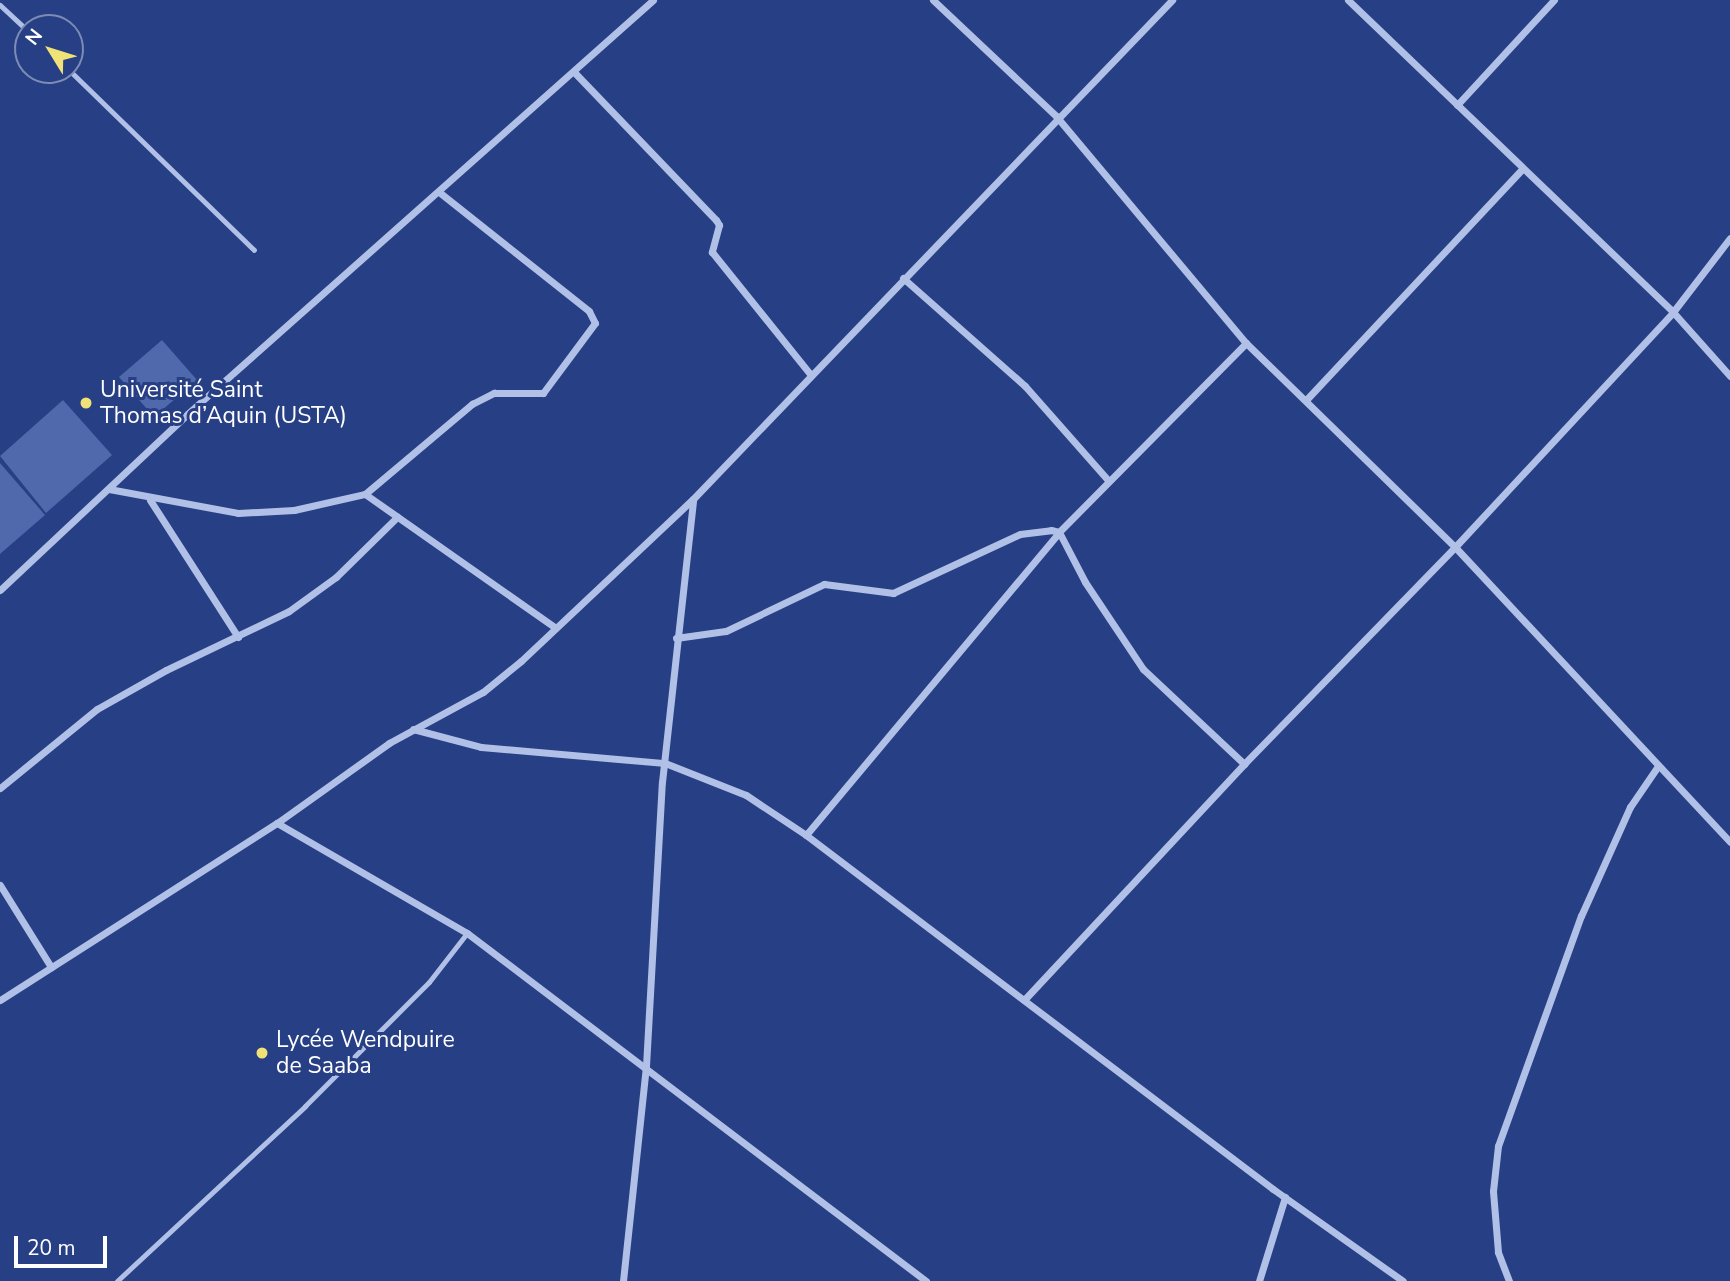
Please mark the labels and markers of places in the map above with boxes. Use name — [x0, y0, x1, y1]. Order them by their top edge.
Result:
place label: Université Saint Thomas d’Aquin (USTA) — [100, 376, 347, 430]
marker: Université Saint Thomas d’Aquin (USTA) — [78, 395, 94, 411]
place label: Lycée Wendpuire de Saaba — [276, 1026, 455, 1080]
marker: Lycée Wendpuire de Saaba — [254, 1045, 270, 1061]

